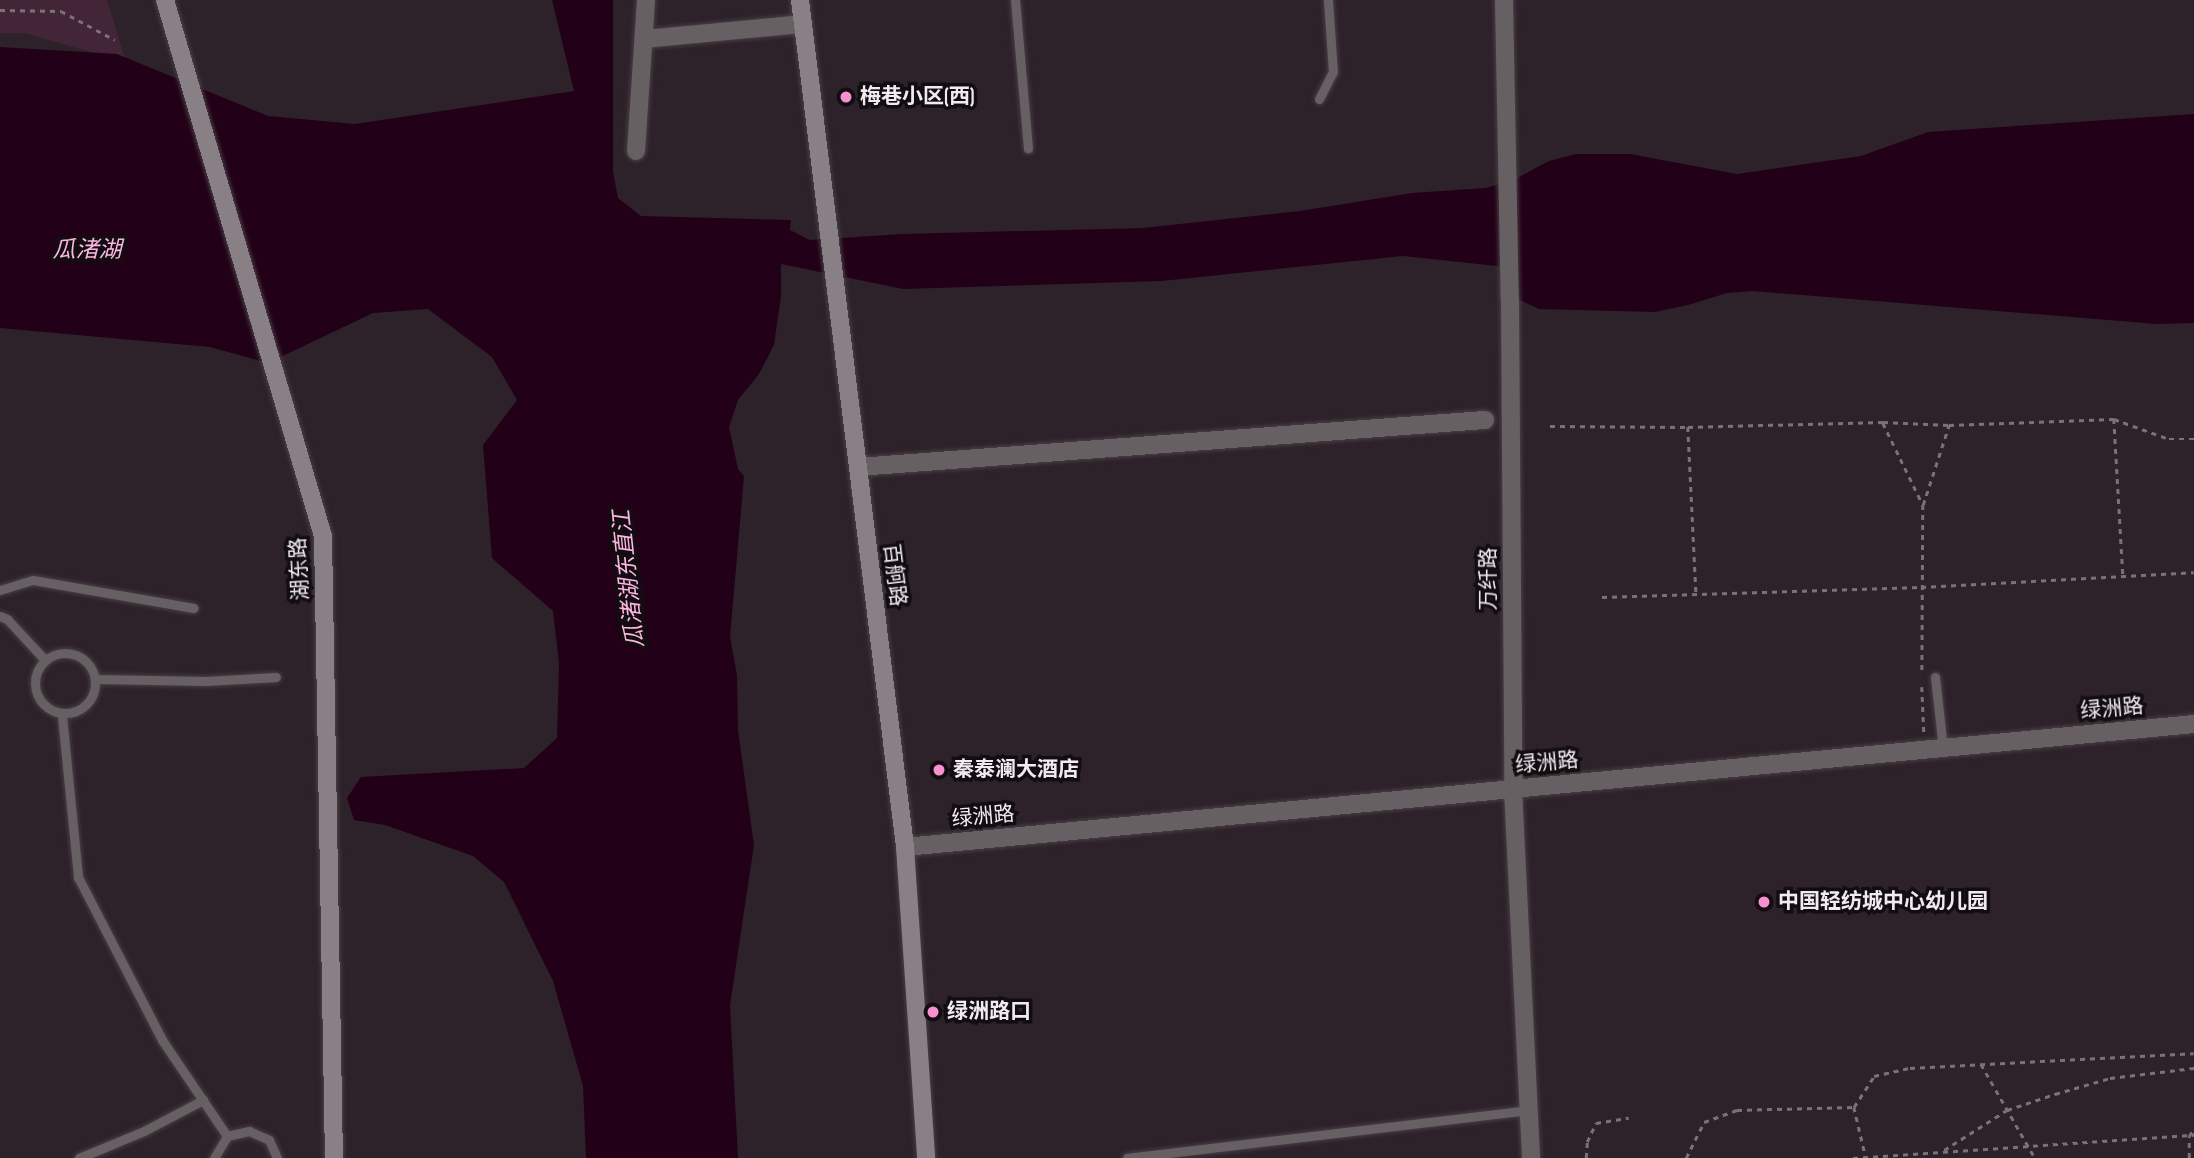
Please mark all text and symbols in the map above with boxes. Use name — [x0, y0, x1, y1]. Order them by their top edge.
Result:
place label: 梅巷小区(西) — [860, 84, 975, 110]
marker: 梅巷小区(西) — [838, 89, 854, 105]
water label: 瓜渚湖 — [53, 236, 121, 264]
water label: 瓜渚湖东直江 — [608, 509, 650, 649]
street label: 湖东路 — [286, 537, 314, 601]
street label: 百舸路 — [878, 542, 910, 608]
street label: 万纤路 — [1476, 548, 1502, 610]
street label: 绿洲路 — [2080, 694, 2144, 724]
street label: 绿洲路 — [1515, 748, 1579, 778]
place label: 秦泰澜大酒店 — [953, 757, 1079, 783]
marker: 秦泰澜大酒店 — [931, 762, 947, 778]
street label: 绿洲路 — [951, 802, 1015, 832]
place label: 中国轻纺城中心幼儿园 — [1778, 889, 1988, 915]
marker: 中国轻纺城中心幼儿园 — [1756, 894, 1772, 910]
place label: 绿洲路口 — [947, 999, 1031, 1025]
marker: 绿洲路口 — [925, 1004, 941, 1020]

